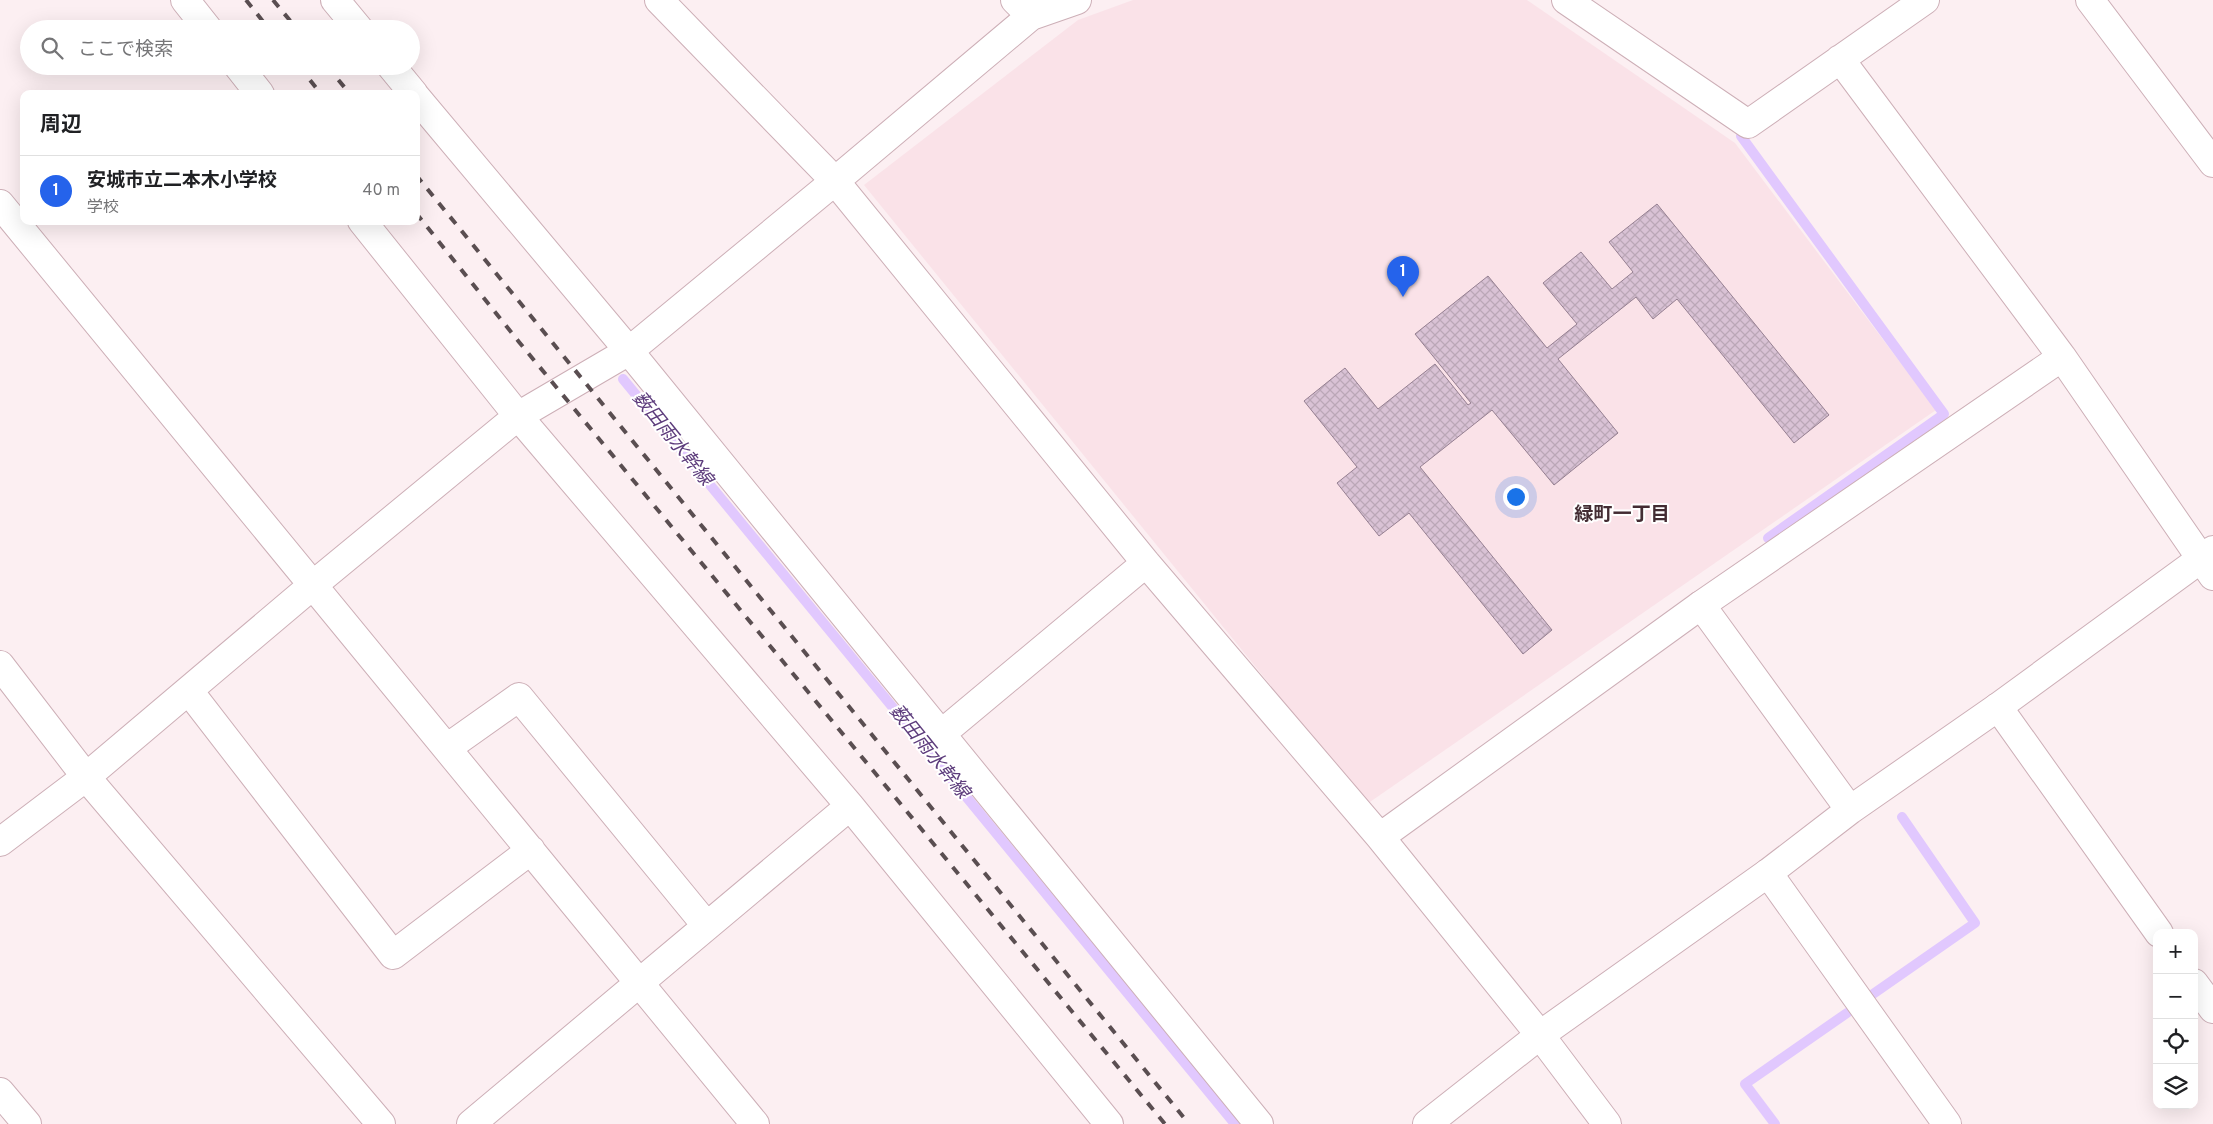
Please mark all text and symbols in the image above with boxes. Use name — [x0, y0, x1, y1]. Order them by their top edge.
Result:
search box — [20, 20, 420, 75]
icon: search — [38, 34, 66, 62]
text: ここで検索 — [78, 38, 173, 62]
text: 周辺 — [40, 112, 82, 139]
text: 安城市立二本木小学校 — [87, 169, 277, 193]
text: 1 — [53, 181, 59, 201]
text: 40 m — [362, 181, 400, 201]
text: 学校 — [87, 198, 119, 218]
pin: 1 — [1387, 256, 1419, 297]
water label: 薮田雨水幹線 — [627, 387, 718, 492]
your location — [1503, 484, 1529, 510]
district label: 緑町一丁目 — [1574, 503, 1670, 527]
water label: 薮田雨水幹線 — [884, 700, 975, 805]
map controls — [2153, 929, 2198, 1109]
button: + — [2153, 929, 2198, 974]
button: − — [2153, 974, 2198, 1019]
button: locate — [2153, 1019, 2198, 1064]
button: layers — [2153, 1064, 2198, 1109]

